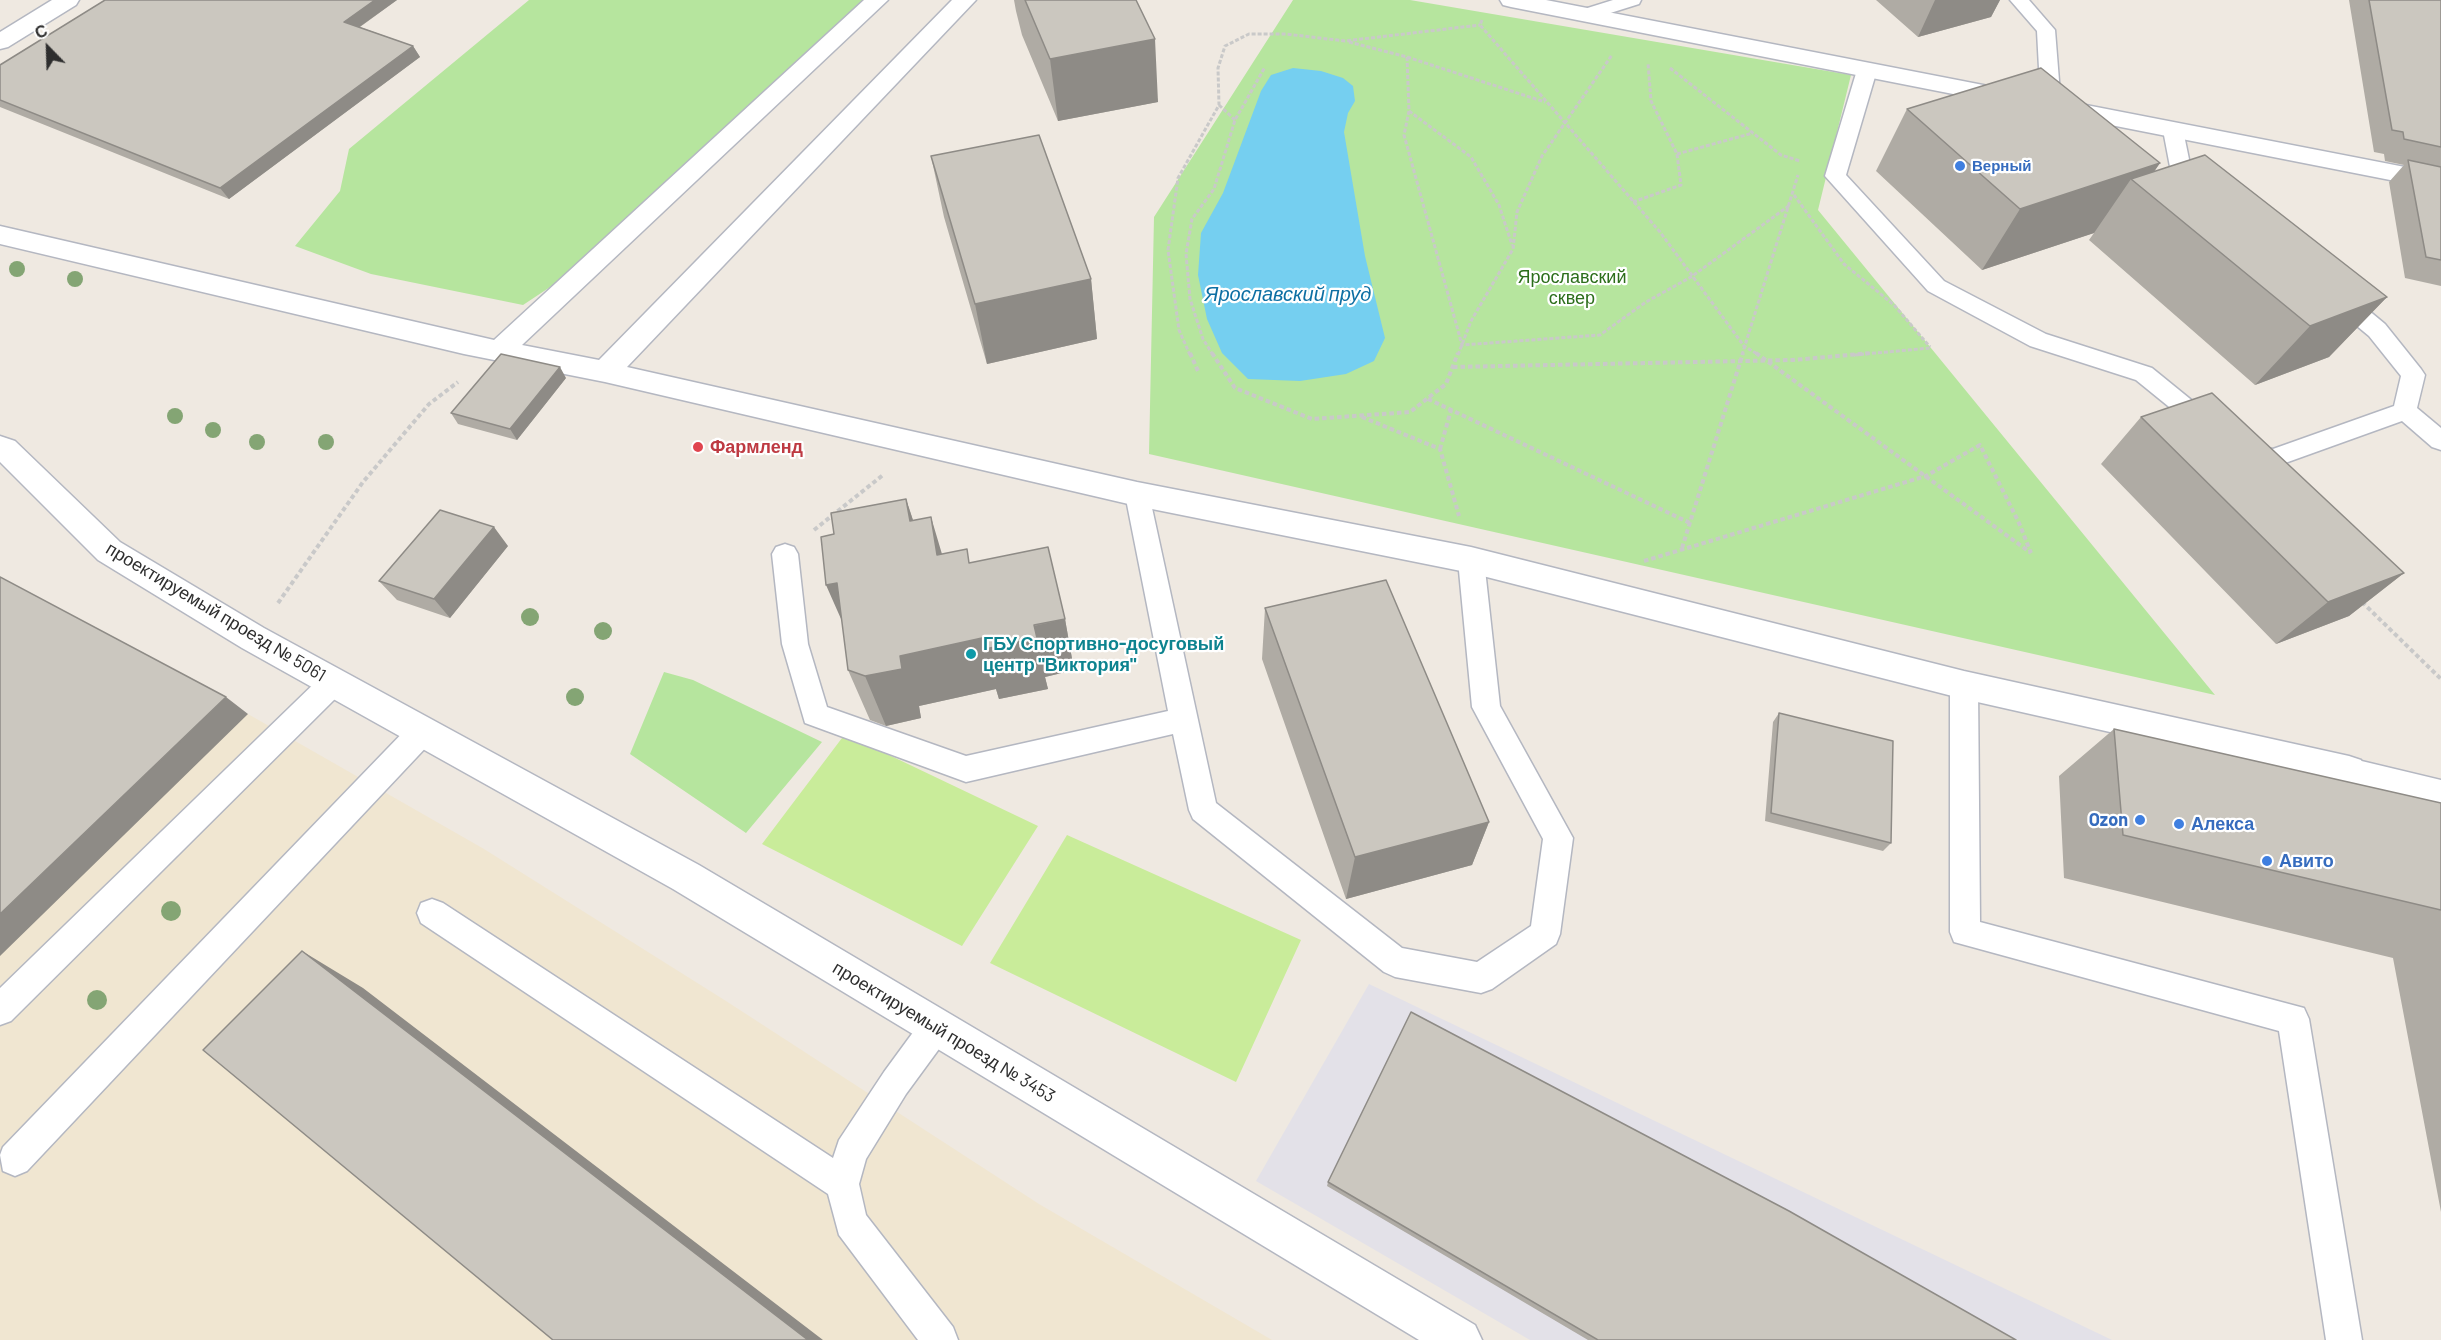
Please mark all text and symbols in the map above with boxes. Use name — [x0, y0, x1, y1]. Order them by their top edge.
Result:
north arrow — [18, 18, 78, 78]
text: С — [32, 20, 50, 42]
place label: Верный — [1972, 157, 2031, 175]
marker: Верный — [1953, 159, 1967, 173]
park label: Ярославский сквер — [1518, 266, 1626, 308]
water label: Ярославский пруд — [1205, 282, 1371, 306]
place label: Фармленд — [710, 436, 803, 458]
marker: Фармленд — [691, 440, 705, 454]
street label: проектируемый проезд № 5061 — [102, 538, 330, 686]
place label: ГБУ Спортивно-досуговый центр "Виктория" — [983, 633, 1224, 676]
marker: ГБУ Спортивно-досуговый центр "Виктория" — [964, 647, 978, 661]
place label: Ozon — [2089, 809, 2128, 831]
marker: Ozon — [2133, 813, 2147, 827]
place label: Алекса — [2191, 813, 2254, 835]
marker: Алекса — [2172, 817, 2186, 831]
place label: Авито — [2279, 850, 2334, 872]
marker: Авито — [2260, 854, 2274, 868]
street label: проектируемый проезд № 3453 — [829, 957, 1059, 1107]

